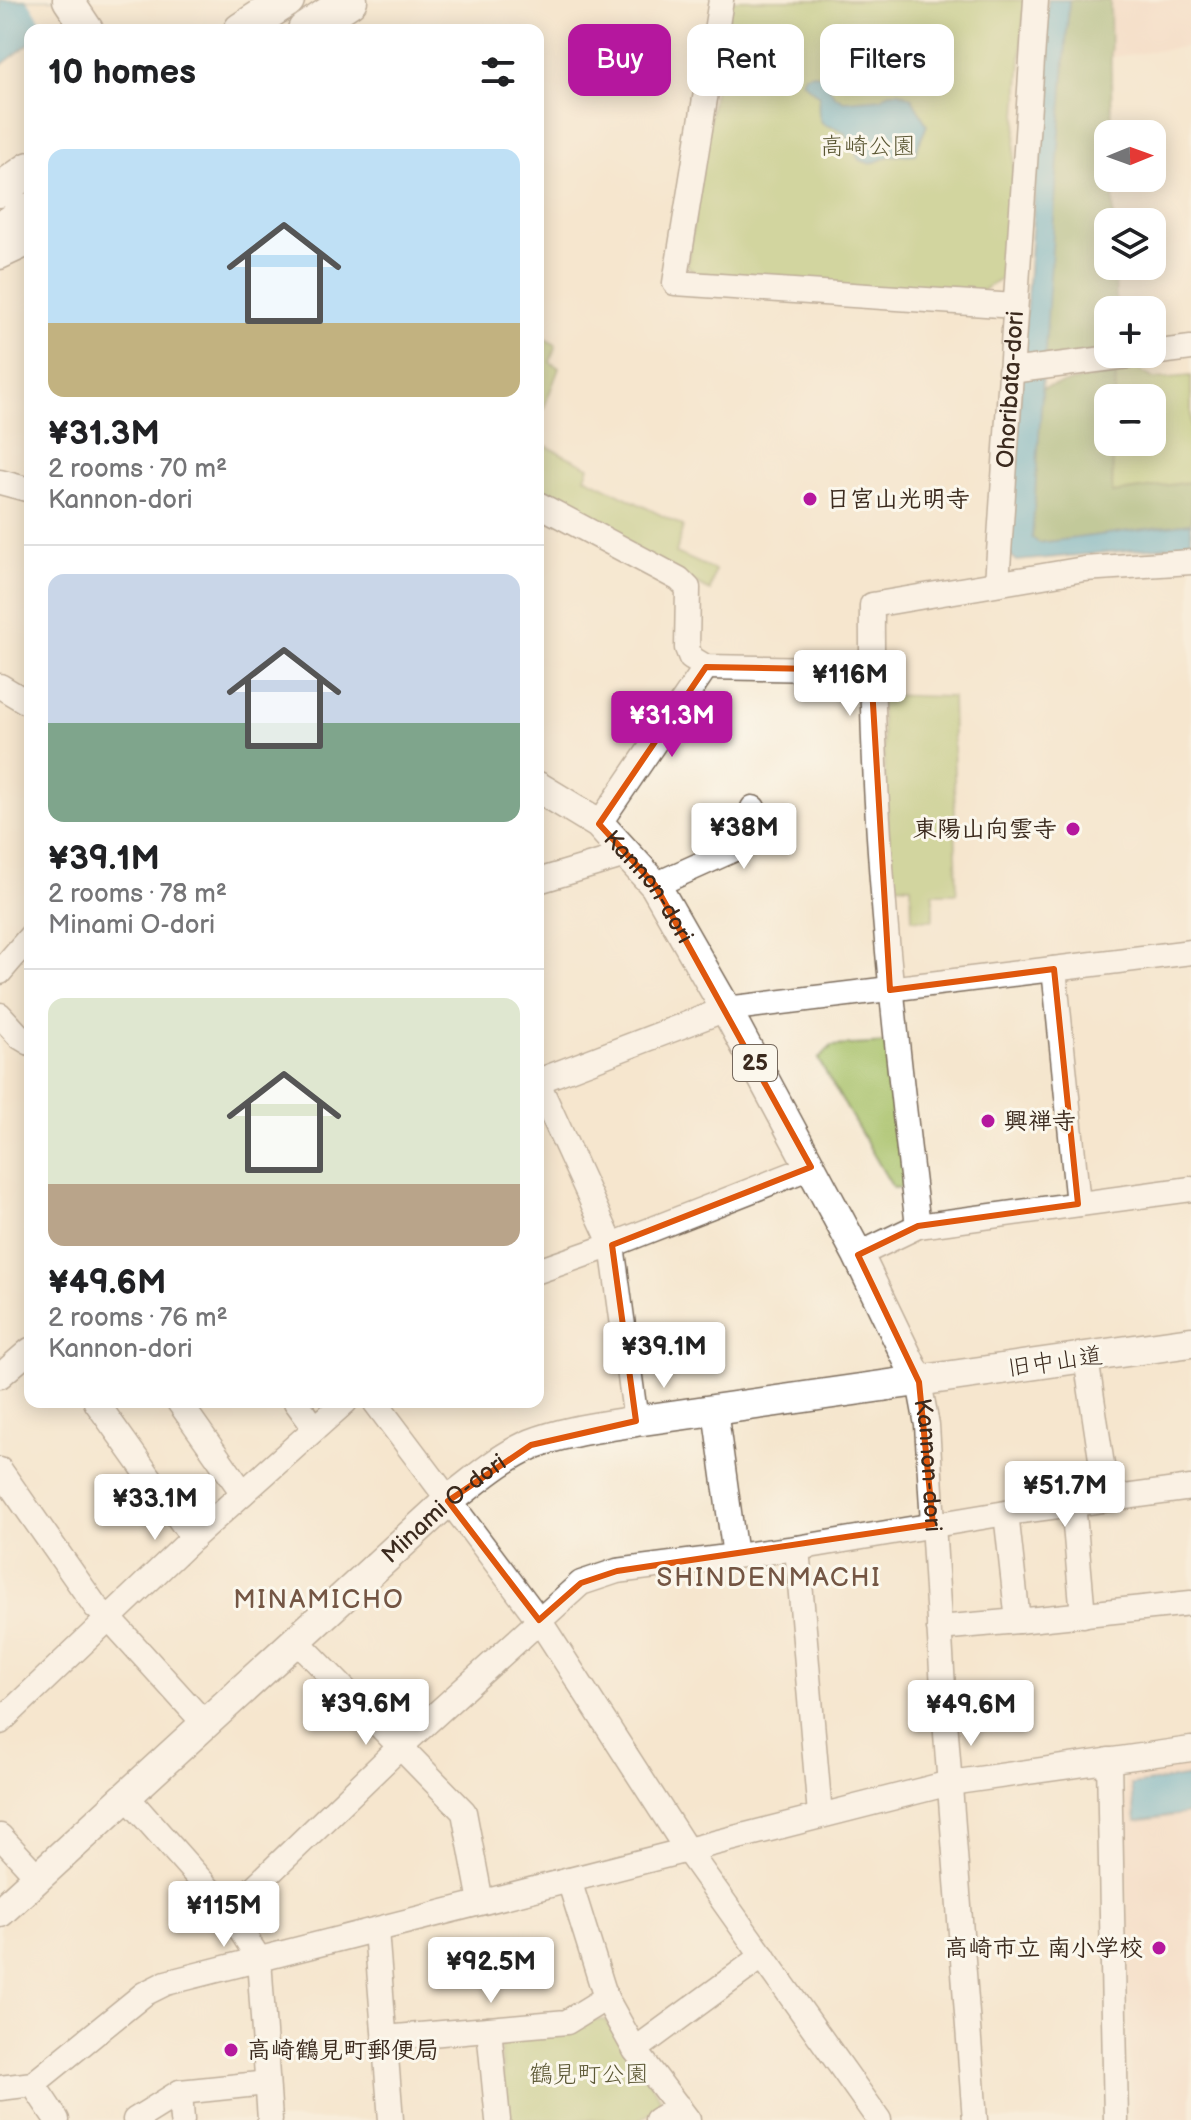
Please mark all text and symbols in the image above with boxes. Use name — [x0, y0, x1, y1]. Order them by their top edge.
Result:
chip: Buy — [568, 24, 671, 96]
chip: Rent — [687, 24, 804, 96]
chip: Filters — [820, 24, 954, 96]
icon: filters — [476, 50, 520, 94]
text: 10 homes — [48, 52, 196, 93]
north arrow — [1094, 120, 1166, 192]
map controls — [1094, 120, 1166, 456]
park label: 高崎公園 — [820, 132, 916, 161]
icon: home — [212, 201, 356, 345]
button: layers — [1094, 208, 1166, 280]
button: + — [1094, 296, 1166, 368]
street label: Ohoribata-dori — [990, 310, 1030, 469]
button: − — [1094, 384, 1166, 456]
text: ¥31.3M — [48, 413, 160, 454]
text: 2 rooms · 70 m² — [48, 454, 227, 485]
text: Kannon-dori — [48, 485, 193, 516]
place label: 日宮山光明寺 — [826, 485, 970, 514]
marker: 日宮山光明寺 — [801, 490, 819, 508]
icon: home — [212, 626, 356, 770]
pin: ¥116M — [794, 650, 906, 718]
text: ¥116M — [812, 660, 888, 691]
pin: ¥31.3M — [607, 691, 737, 759]
text: ¥31.3M — [629, 701, 715, 732]
pin: ¥38M — [697, 803, 791, 871]
text: ¥38M — [709, 813, 779, 844]
place label: 東陽山向雲寺 — [913, 815, 1057, 844]
marker: 東陽山向雲寺 — [1064, 820, 1082, 838]
street label: Kannon-dori — [598, 824, 700, 948]
text: ¥39.1M — [48, 838, 160, 879]
text: 2 rooms · 78 m² — [48, 879, 227, 910]
text: Minami O-dori — [48, 910, 215, 941]
road number: 25 — [733, 1045, 777, 1081]
icon: home — [212, 1050, 356, 1194]
place label: 興禅寺 — [1004, 1107, 1076, 1136]
marker: 興禅寺 — [979, 1112, 997, 1130]
text: ¥49.6M — [48, 1262, 166, 1303]
text: 2 rooms · 76 m² — [48, 1303, 228, 1334]
pin: ¥39.1M — [599, 1322, 729, 1390]
text: ¥39.1M — [621, 1332, 707, 1363]
text: Kannon-dori — [48, 1334, 193, 1365]
street label: 旧中山道 — [1005, 1341, 1105, 1383]
street label: Kannon-dori — [908, 1396, 948, 1533]
street label: Minami O-dori — [375, 1447, 511, 1569]
pin: ¥51.7M — [1000, 1461, 1130, 1529]
text: ¥51.7M — [1023, 1471, 1107, 1502]
pin: ¥33.1M — [90, 1474, 220, 1542]
text: ¥33.1M — [112, 1484, 198, 1515]
district label: SHINDENMACHI — [656, 1563, 882, 1594]
district label: MINAMICHO — [233, 1585, 405, 1616]
pin: ¥39.6M — [301, 1679, 431, 1747]
pin: ¥49.6M — [906, 1680, 1036, 1748]
text: ¥39.6M — [321, 1689, 411, 1720]
text: ¥49.6M — [926, 1690, 1016, 1721]
pin: ¥115M — [168, 1881, 280, 1949]
text: ¥115M — [186, 1891, 262, 1922]
place label: 高崎市立 南小学校 — [945, 1934, 1143, 1963]
pin: ¥92.5M — [426, 1937, 556, 2005]
marker: 高崎市立 南小学校 — [1150, 1939, 1168, 1957]
text: ¥92.5M — [446, 1947, 536, 1978]
place label: 高崎鶴見町郵便局 — [247, 2036, 439, 2065]
marker: 高崎鶴見町郵便局 — [222, 2041, 240, 2059]
park label: 鶴見町公園 — [529, 2060, 649, 2089]

